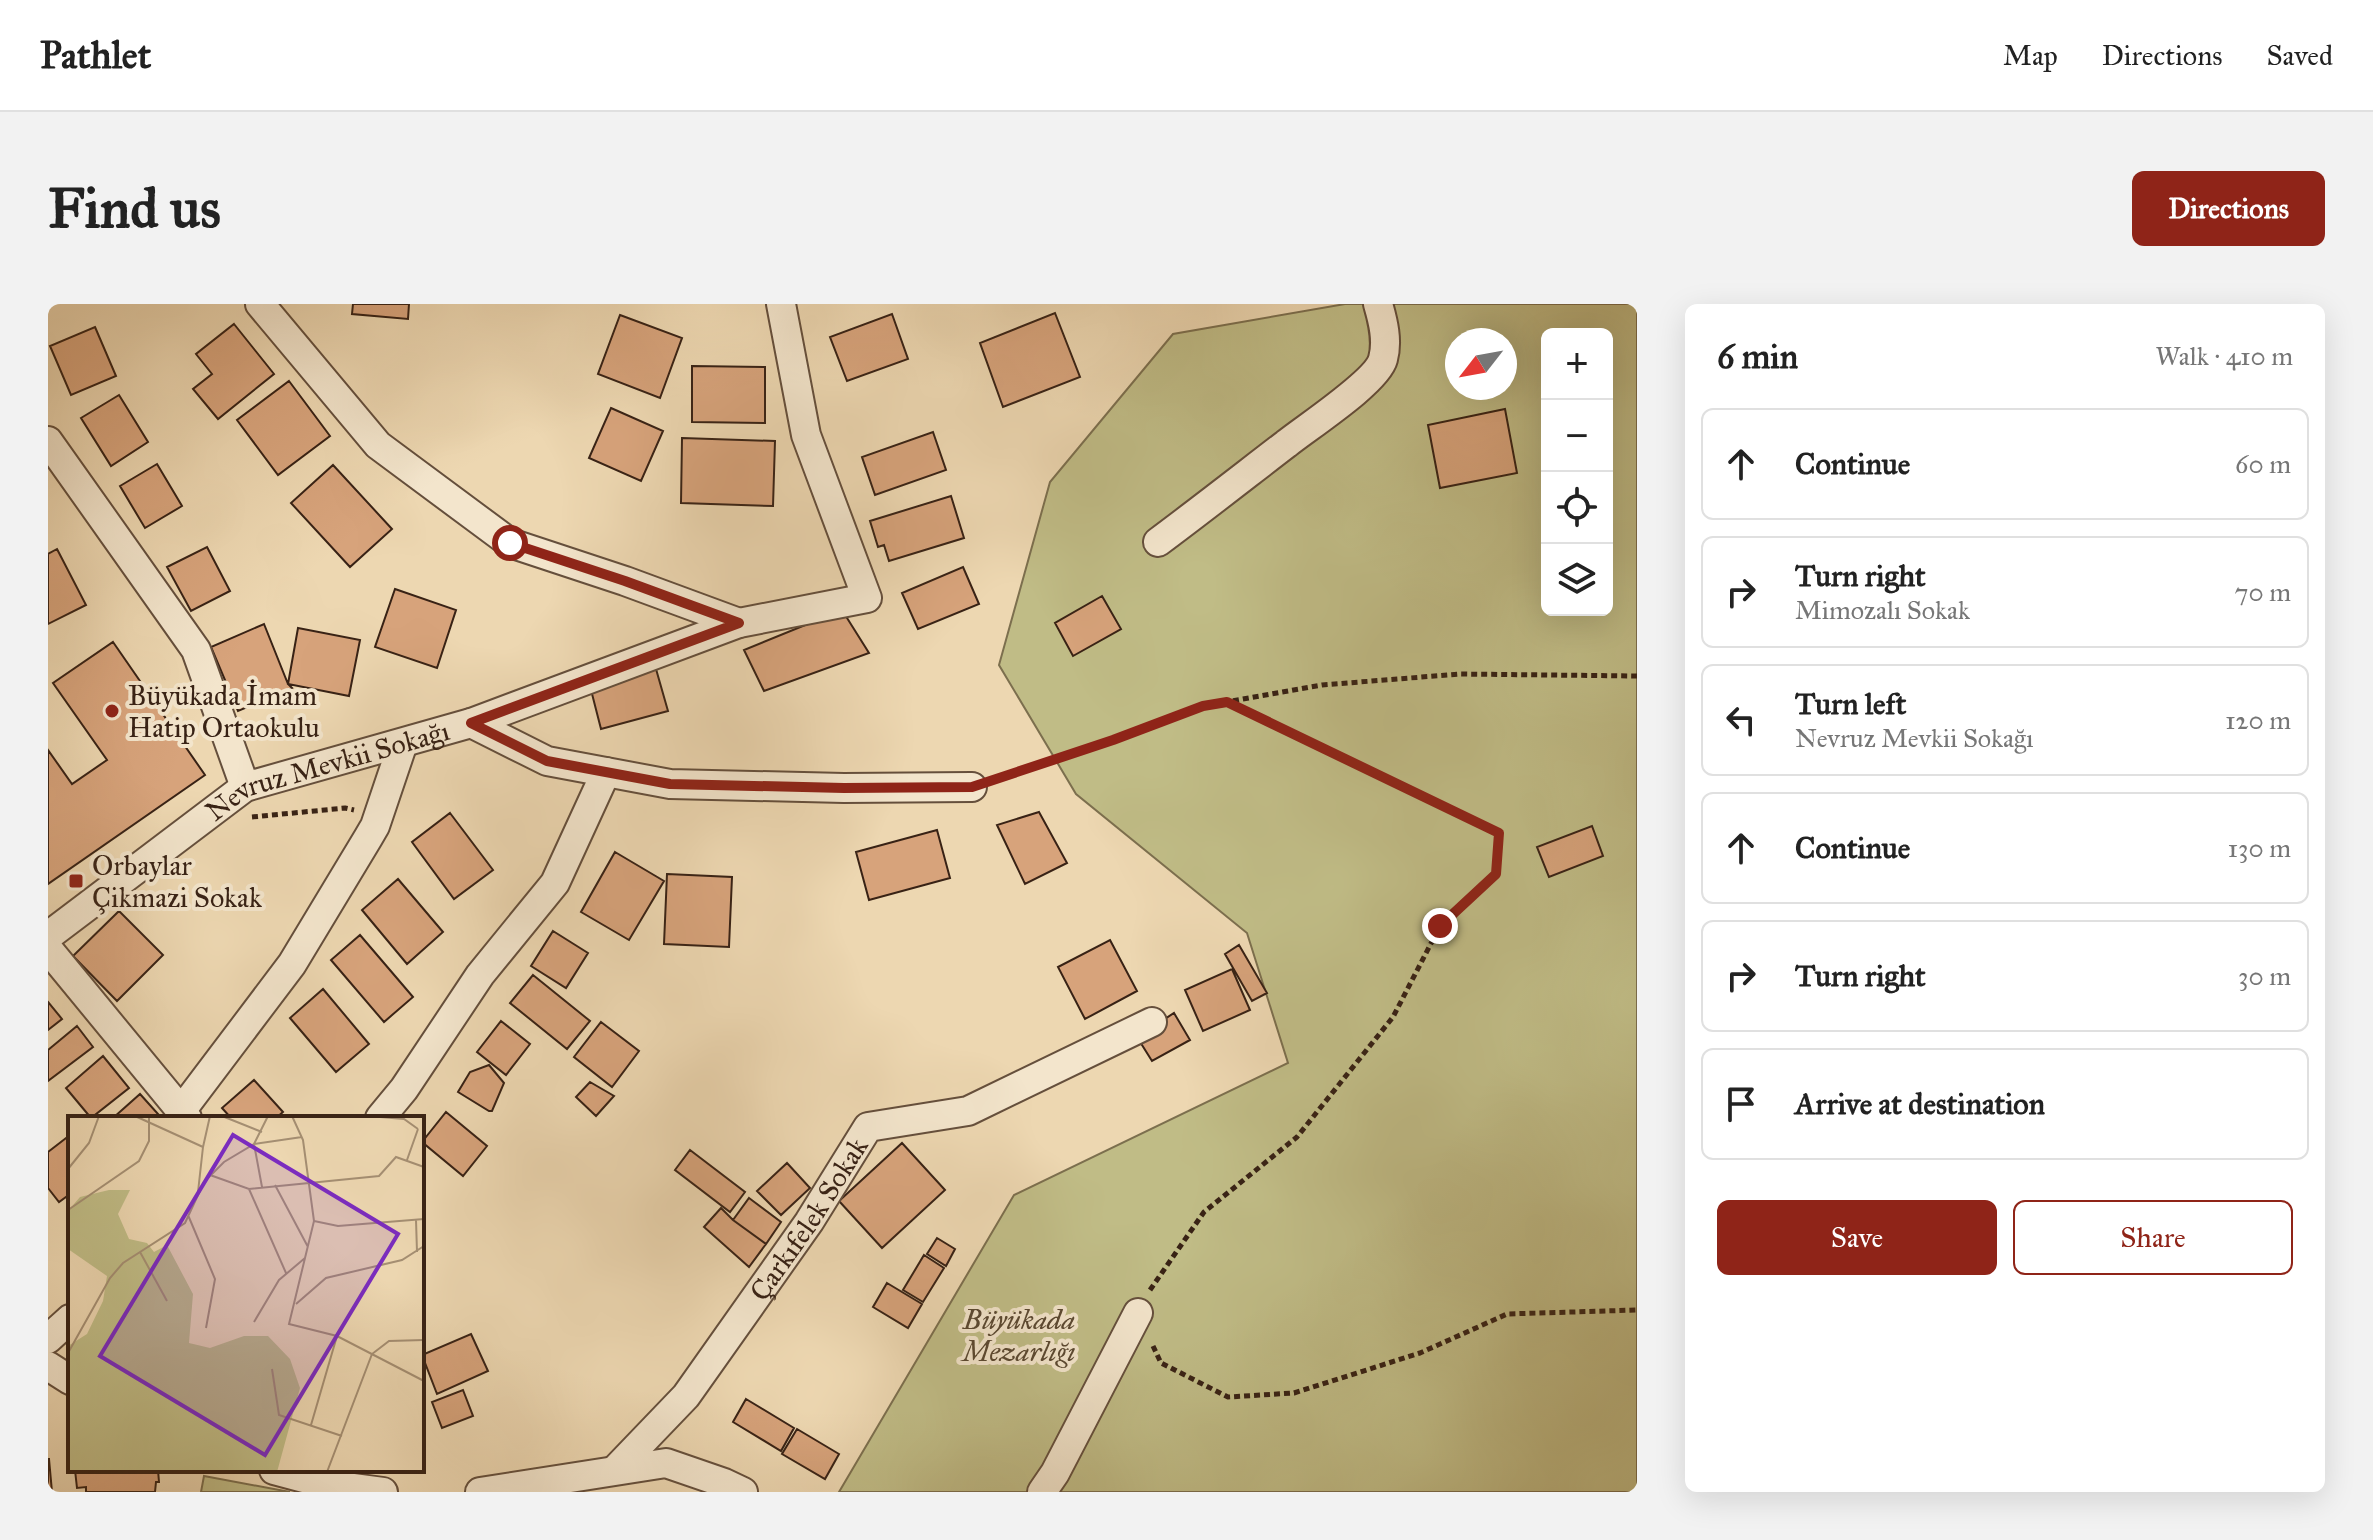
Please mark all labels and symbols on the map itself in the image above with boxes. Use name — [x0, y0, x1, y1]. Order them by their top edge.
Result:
north arrow — [1445, 328, 1517, 400]
route start — [492, 525, 528, 561]
place label: Büyükada İmam Hatip Ortaokulu — [128, 678, 320, 745]
marker: Büyükada İmam Hatip Ortaokulu — [103, 702, 121, 720]
street label: Nevruz Mevkii Sokağı — [198, 712, 453, 828]
place label: Orbaylar Çikmazi Sokak — [92, 848, 262, 915]
marker: Orbaylar Çikmazi Sokak — [67, 872, 85, 890]
route end — [1422, 908, 1458, 944]
inset map — [68, 1116, 424, 1472]
street label: Çarkıfelek Sokak — [742, 1130, 875, 1307]
park label: Büyükada Mezarlığı — [960, 1302, 1075, 1369]

